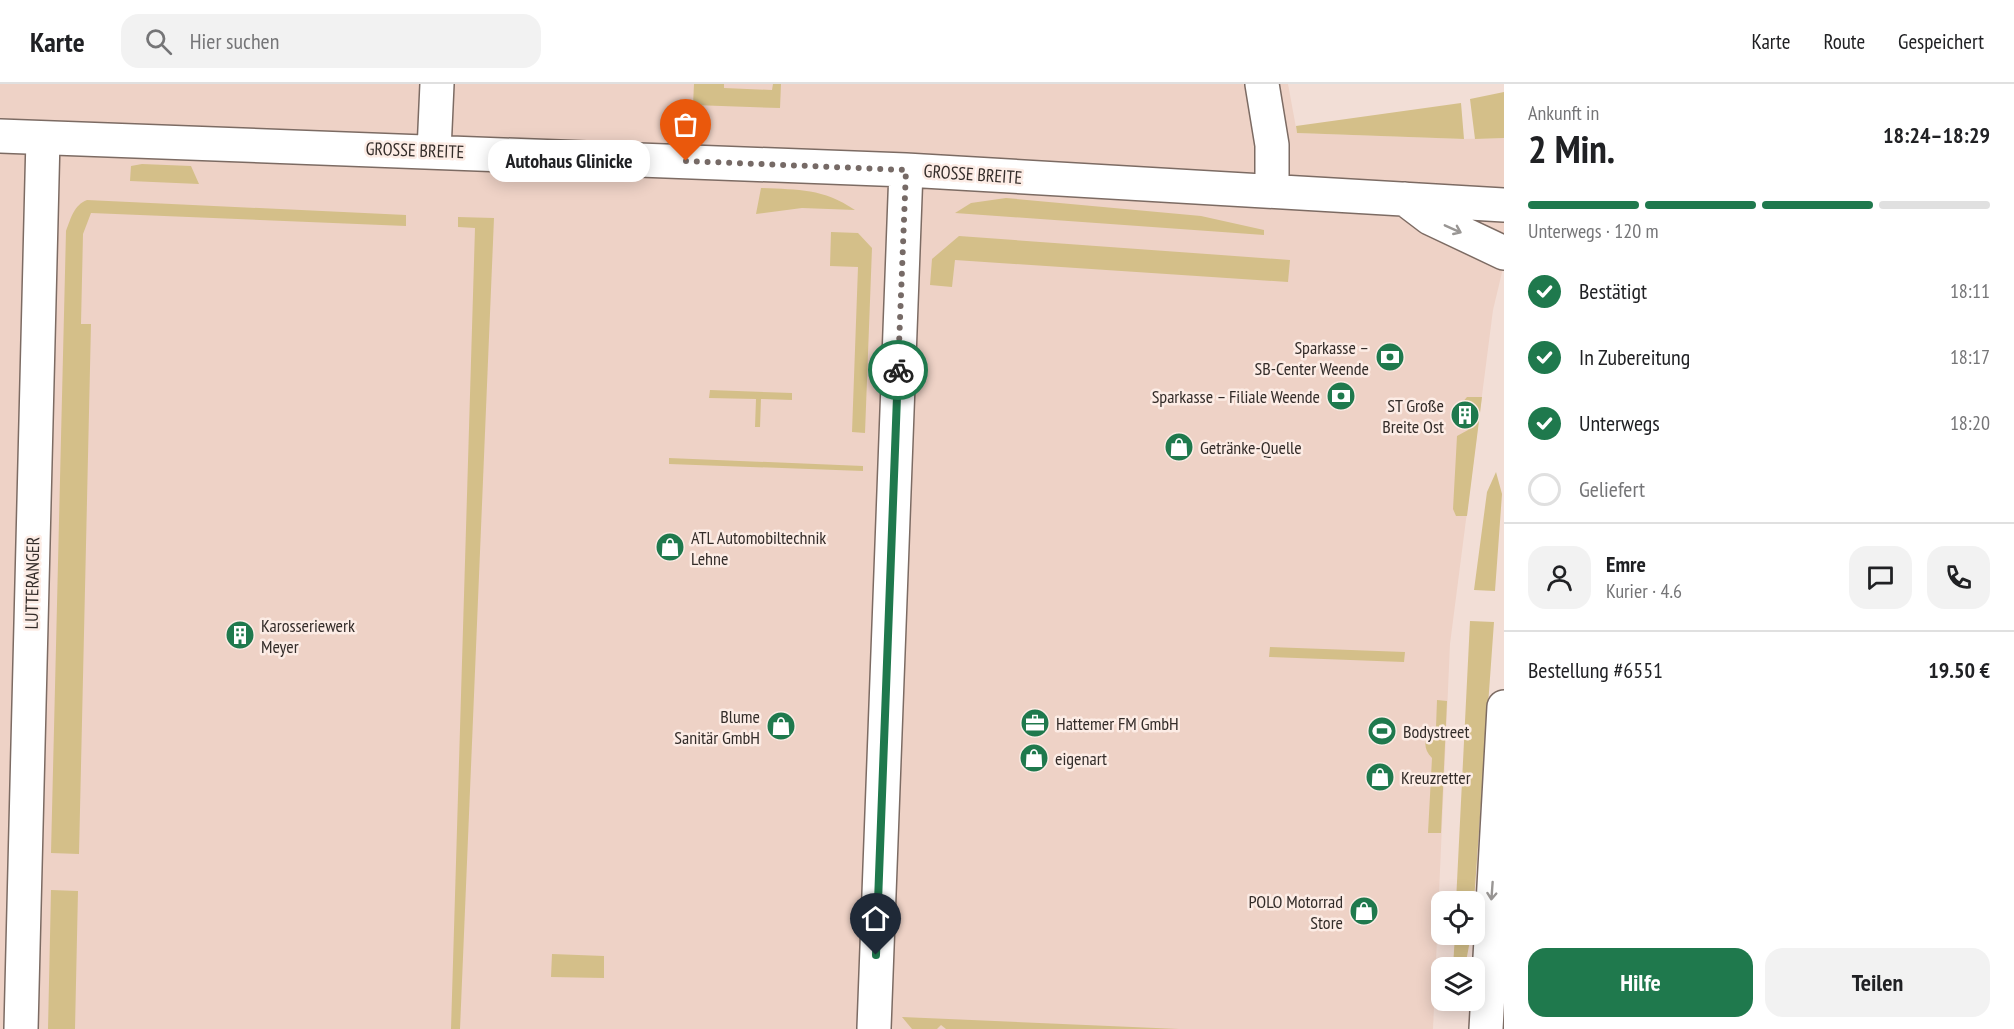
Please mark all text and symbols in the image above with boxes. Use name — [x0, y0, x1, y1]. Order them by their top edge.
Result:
search box — [121, 14, 541, 68]
text: Karte — [30, 23, 85, 60]
icon: search — [142, 25, 175, 58]
text: Hier suchen — [190, 27, 279, 55]
text: Karte — [1752, 28, 1790, 55]
text: Route — [1823, 28, 1865, 55]
text: Gespeichert — [1898, 28, 1984, 55]
pin — [660, 99, 711, 161]
text: Ankunft in — [1528, 100, 1599, 126]
icon: bag — [669, 108, 702, 141]
text: 18:24–18:29 — [1883, 121, 1990, 149]
text: 2 Min. — [1528, 123, 1615, 174]
street label: GROSSE BREITE — [365, 137, 465, 163]
callout: Autohaus Glinicke — [488, 140, 650, 182]
text: Autohaus Glinicke — [505, 148, 633, 174]
street label: GROSSE BREITE — [923, 159, 1023, 189]
text: Unterwegs · 120 m — [1528, 218, 1658, 244]
one-way arrow — [1443, 224, 1461, 236]
icon: check — [1528, 275, 1561, 308]
text: Bestätigt — [1579, 277, 1647, 305]
text: 18:11 — [1950, 278, 1990, 304]
place label: Sparkasse – SB-Center Weende — [1255, 336, 1369, 380]
courier — [868, 340, 928, 400]
bank icon: Sparkasse – SB-Center Weende — [1374, 341, 1406, 373]
icon: check — [1528, 341, 1561, 374]
text: In Zubereitung — [1579, 343, 1690, 371]
text: 18:17 — [1950, 344, 1990, 370]
icon: bike — [882, 354, 915, 387]
bank icon: Sparkasse – Filiale Weende — [1325, 380, 1357, 412]
place label: Sparkasse – Filiale Weende — [1152, 385, 1320, 408]
place label: ST Große Breite Ost — [1382, 394, 1444, 438]
building icon: ST Große Breite Ost — [1449, 399, 1481, 431]
icon: check — [1528, 407, 1561, 440]
text: Unterwegs — [1579, 409, 1660, 437]
text: 18:20 — [1950, 410, 1990, 436]
shop icon: Getränke-Quelle — [1163, 431, 1195, 463]
place label: Getränke-Quelle — [1200, 436, 1302, 459]
text: Geliefert — [1579, 475, 1645, 503]
place label: ATL Automobiltechnik Lehne — [691, 526, 826, 570]
shop icon: ATL Automobiltechnik Lehne — [654, 531, 686, 563]
street label: LUTTERANGER — [20, 536, 44, 630]
button: person — [1528, 546, 1591, 609]
button: chat — [1849, 546, 1912, 609]
button: phone — [1927, 546, 1990, 609]
text: Emre — [1606, 550, 1646, 578]
text: Kurier · 4.6 — [1606, 578, 1682, 604]
place label: Karosseriewerk Meyer — [261, 614, 355, 658]
building icon: Karosseriewerk Meyer — [224, 619, 256, 651]
text: Bestellung #6551 — [1528, 656, 1663, 684]
text: 19.50 € — [1928, 656, 1990, 684]
place label: Blume Sanitär GmbH — [674, 705, 760, 749]
office icon: Hattemer FM GmbH — [1019, 707, 1051, 739]
shop icon: Blume Sanitär GmbH — [765, 710, 797, 742]
place label: Hattemer FM GmbH — [1056, 712, 1179, 735]
sports icon: Bodystreet — [1366, 715, 1398, 747]
place label: Bodystreet — [1403, 720, 1470, 743]
shop icon: eigenart — [1018, 742, 1050, 774]
place label: eigenart — [1055, 747, 1107, 770]
shop icon: Kreuzretter — [1364, 761, 1396, 793]
place label: Kreuzretter — [1401, 766, 1471, 789]
one-way arrow — [1487, 880, 1498, 900]
place label: POLO Motorrad Store — [1248, 890, 1343, 934]
map controls — [1431, 891, 1485, 1011]
button: locate — [1431, 891, 1485, 945]
pin — [850, 893, 901, 955]
shop icon: POLO Motorrad Store — [1348, 895, 1380, 927]
icon: home — [859, 902, 892, 935]
button: Hilfe — [1528, 948, 1753, 1017]
button: Teilen — [1765, 948, 1990, 1017]
button: layers — [1431, 957, 1485, 1011]

